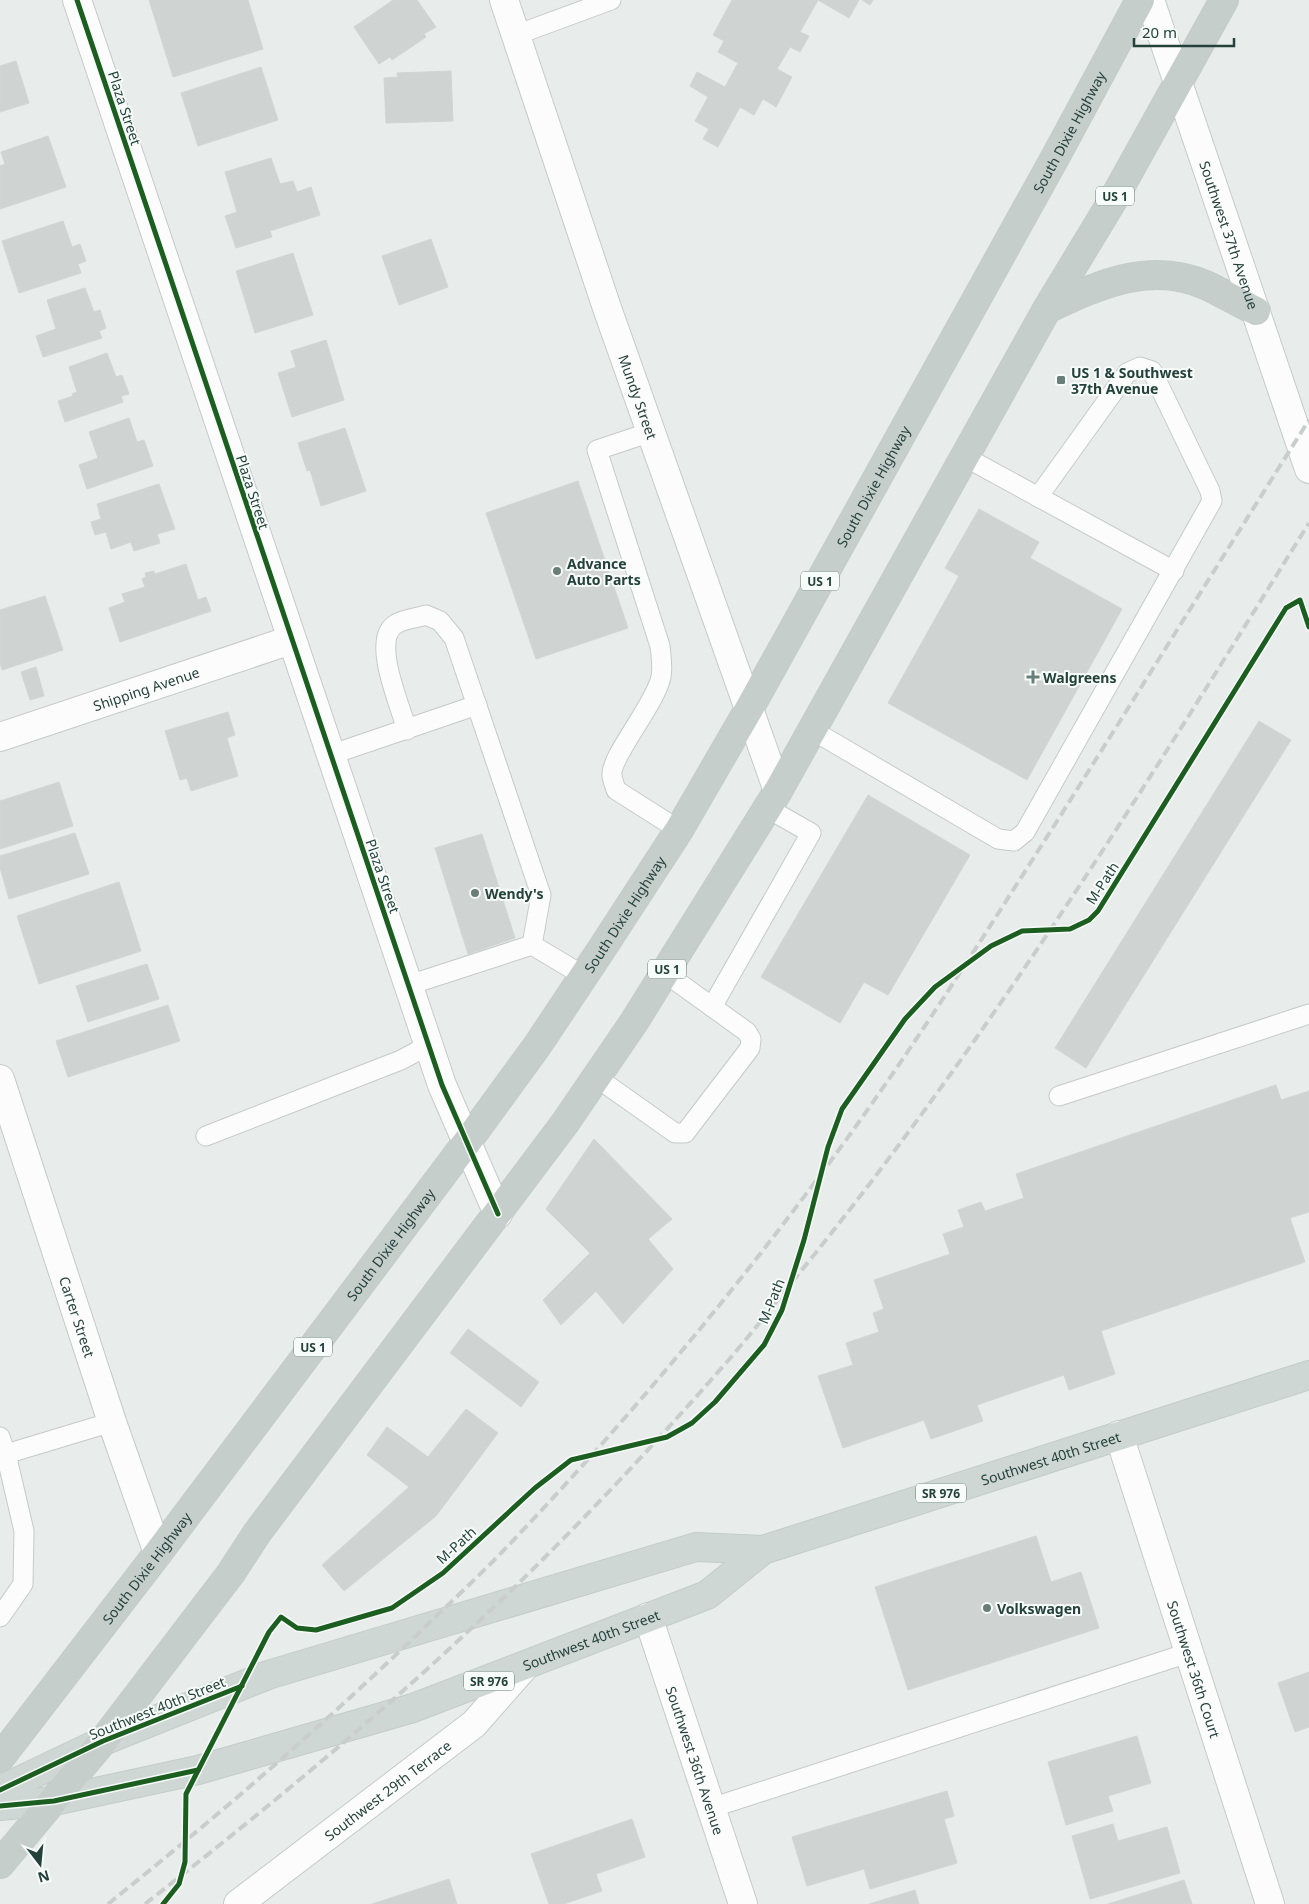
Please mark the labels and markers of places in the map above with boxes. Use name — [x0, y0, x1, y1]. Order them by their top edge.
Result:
place label: US 1 & Southwest 37th Avenue — [1071, 363, 1193, 398]
marker: US 1 & Southwest 37th Avenue — [1055, 374, 1067, 386]
place label: Advance Auto Parts — [567, 554, 641, 589]
marker: Advance Auto Parts — [551, 565, 563, 577]
place label: Walgreens — [1043, 668, 1117, 687]
marker: Walgreens — [1027, 671, 1039, 683]
place label: Wendy's — [485, 884, 543, 903]
marker: Wendy's — [469, 887, 481, 899]
place label: Volkswagen — [997, 1599, 1081, 1618]
marker: Volkswagen — [981, 1602, 993, 1614]

